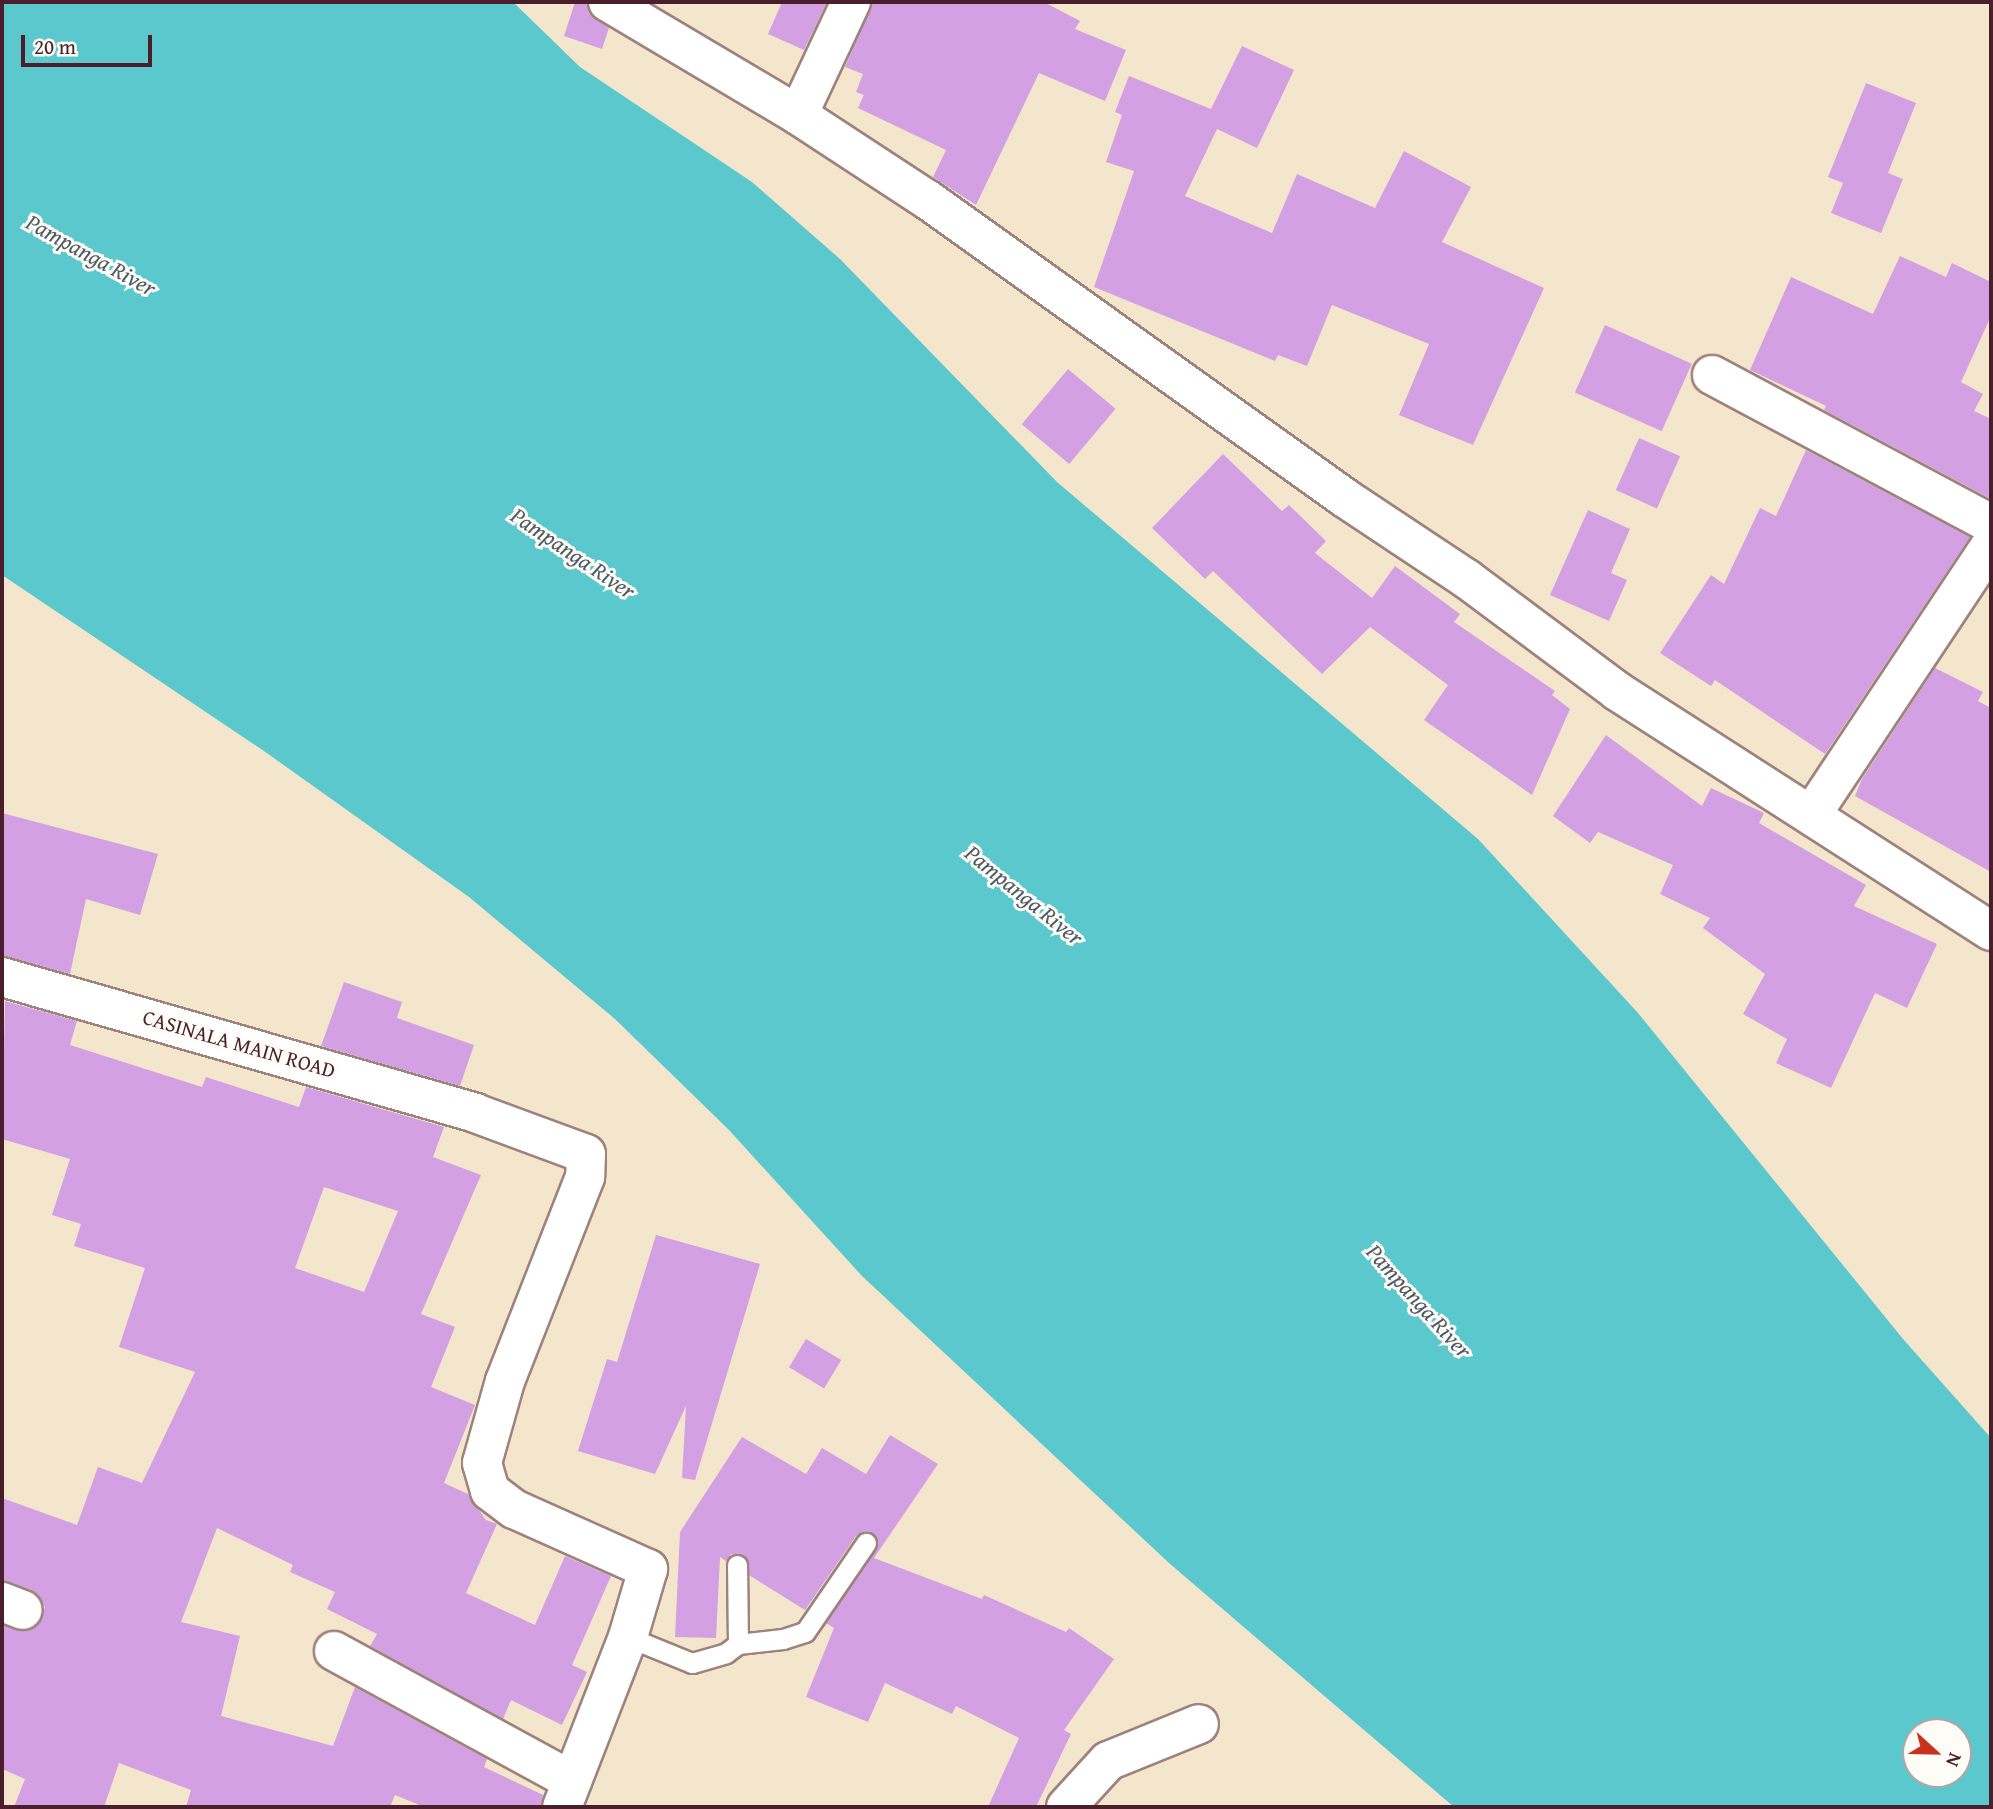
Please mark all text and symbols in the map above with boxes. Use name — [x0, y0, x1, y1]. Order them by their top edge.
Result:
scale bar — [24, 21, 156, 65]
text: 20 m — [34, 31, 76, 62]
water label: Pampanga River — [21, 208, 161, 302]
water label: Pampanga River — [506, 501, 640, 605]
water label: Pampanga River — [959, 839, 1089, 951]
street label: CASINALA MAIN ROAD — [140, 1004, 338, 1084]
water label: Pampanga River — [1361, 1238, 1477, 1364]
north arrow — [1902, 1718, 1972, 1788]
text: N — [1939, 1749, 1970, 1771]

